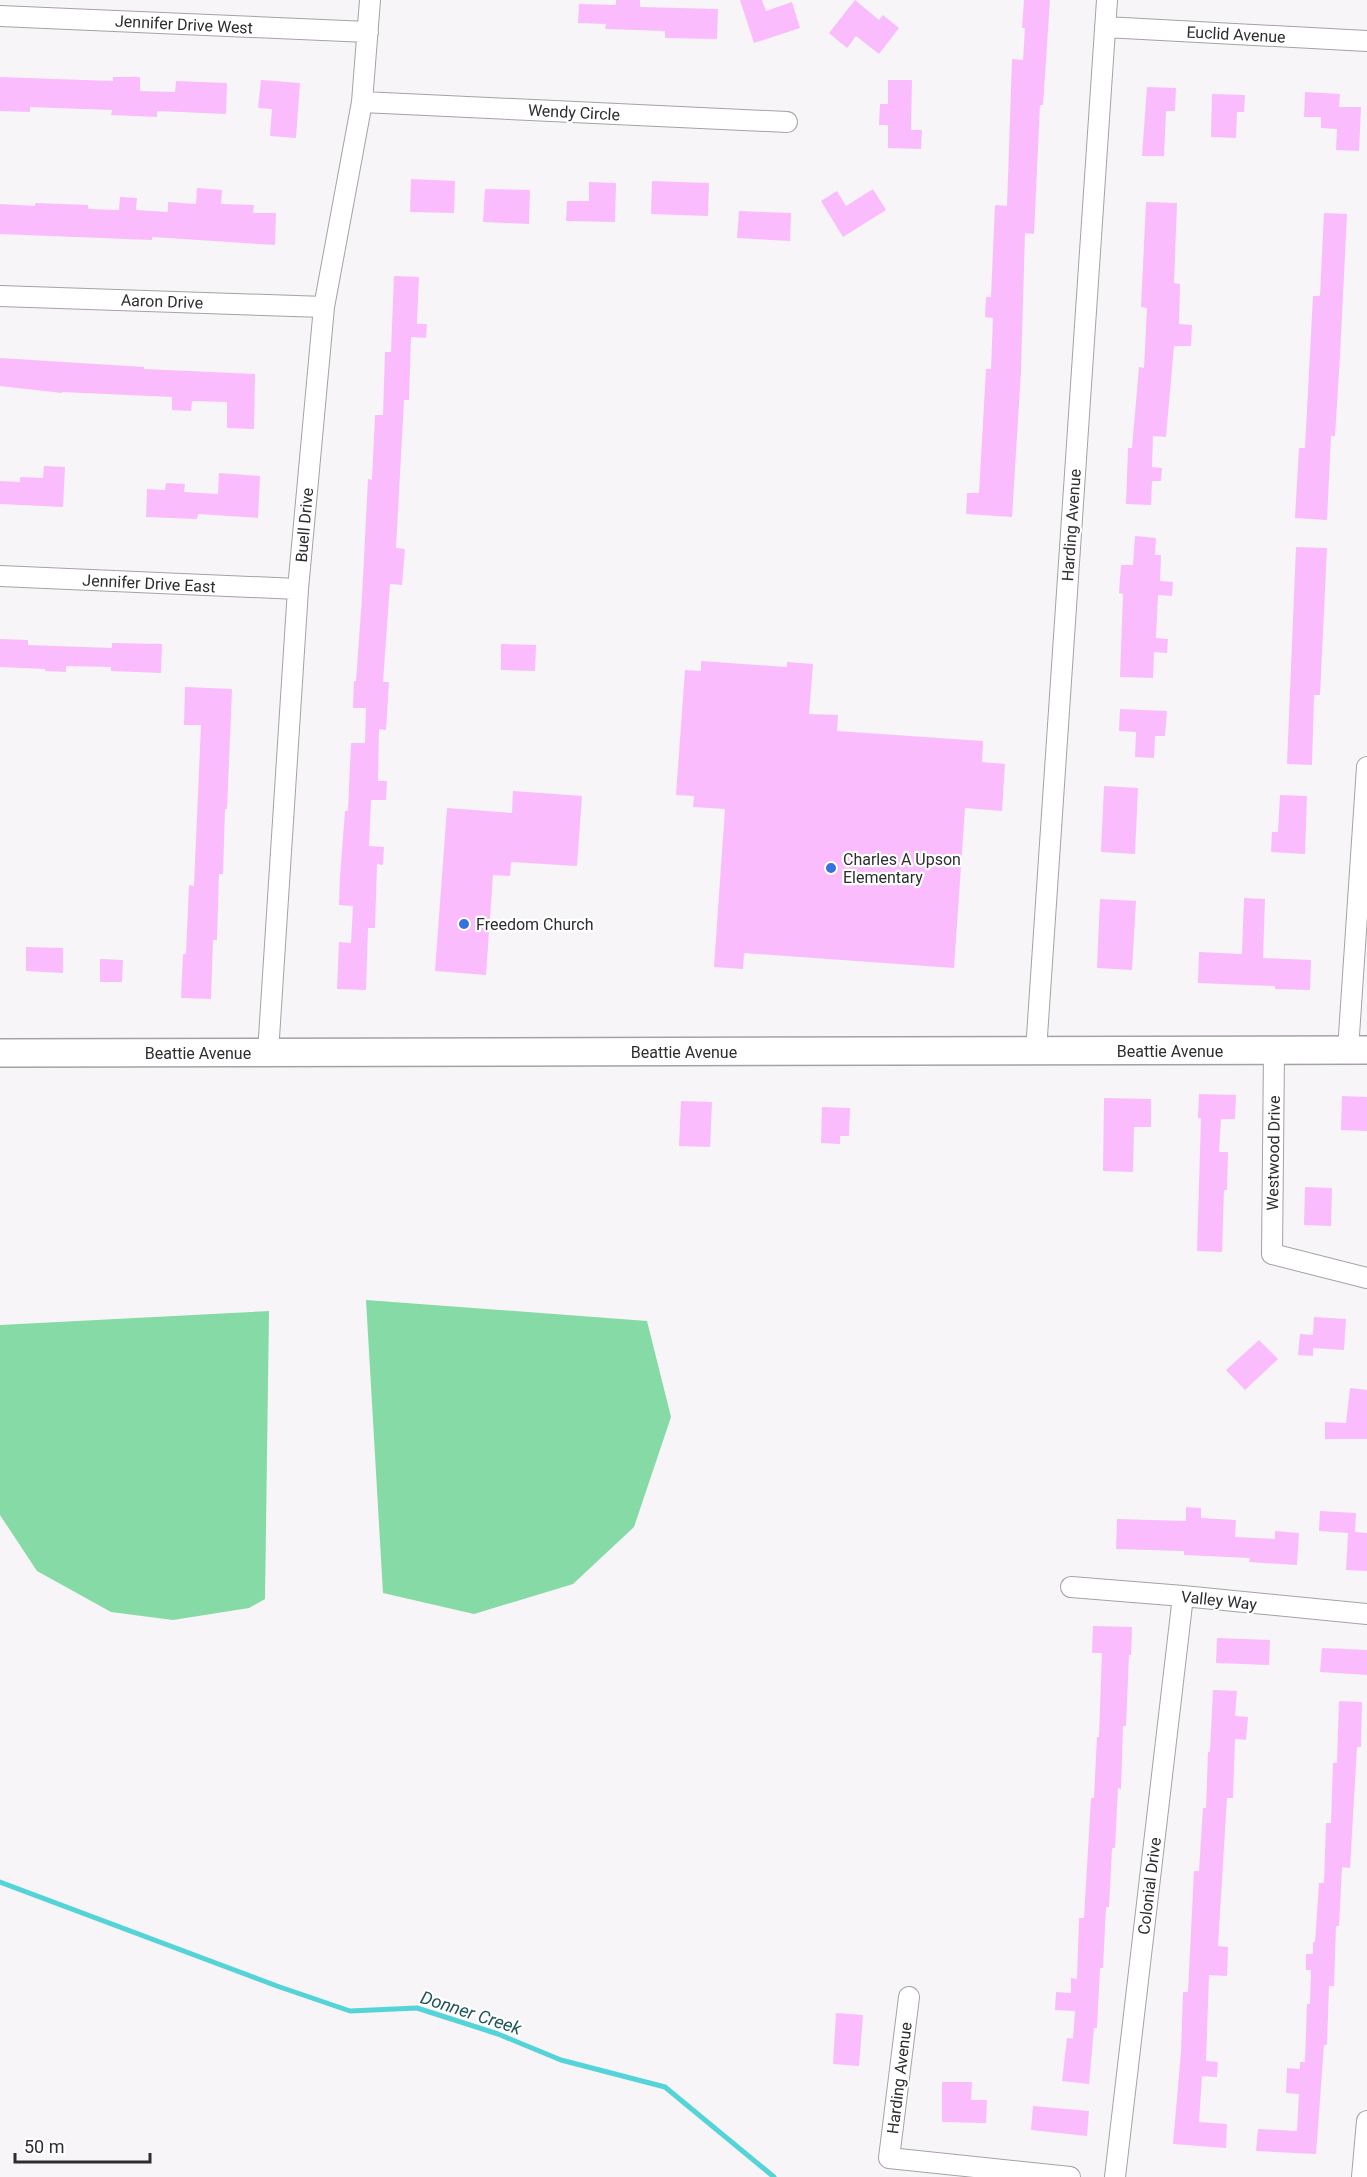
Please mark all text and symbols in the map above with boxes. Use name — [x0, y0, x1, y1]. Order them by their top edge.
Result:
street label: Jennifer Drive West — [115, 11, 253, 38]
street label: Euclid Avenue — [1186, 22, 1286, 47]
street label: Wendy Circle — [527, 101, 620, 124]
street label: Aaron Drive — [121, 291, 203, 312]
street label: Harding Avenue — [1058, 468, 1085, 582]
street label: Buell Drive — [292, 487, 317, 563]
street label: Jennifer Drive East — [82, 571, 216, 596]
place label: Charles A Upson Elementary — [843, 850, 961, 887]
marker: Charles A Upson Elementary — [824, 861, 838, 875]
place label: Freedom Church — [476, 915, 594, 934]
marker: Freedom Church — [457, 917, 471, 931]
street label: Beattie Avenue — [1117, 1042, 1223, 1061]
street label: Beattie Avenue — [631, 1043, 737, 1062]
street label: Beattie Avenue — [145, 1044, 251, 1063]
street label: Westwood Drive — [1263, 1095, 1284, 1211]
street label: Valley Way — [1180, 1587, 1258, 1614]
street label: Colonial Drive — [1134, 1836, 1165, 1936]
water label: Donner Creek — [418, 1986, 525, 2039]
street label: Harding Avenue — [883, 2021, 916, 2135]
scale bar — [15, 2126, 150, 2164]
text: 50 m — [24, 2136, 64, 2157]

